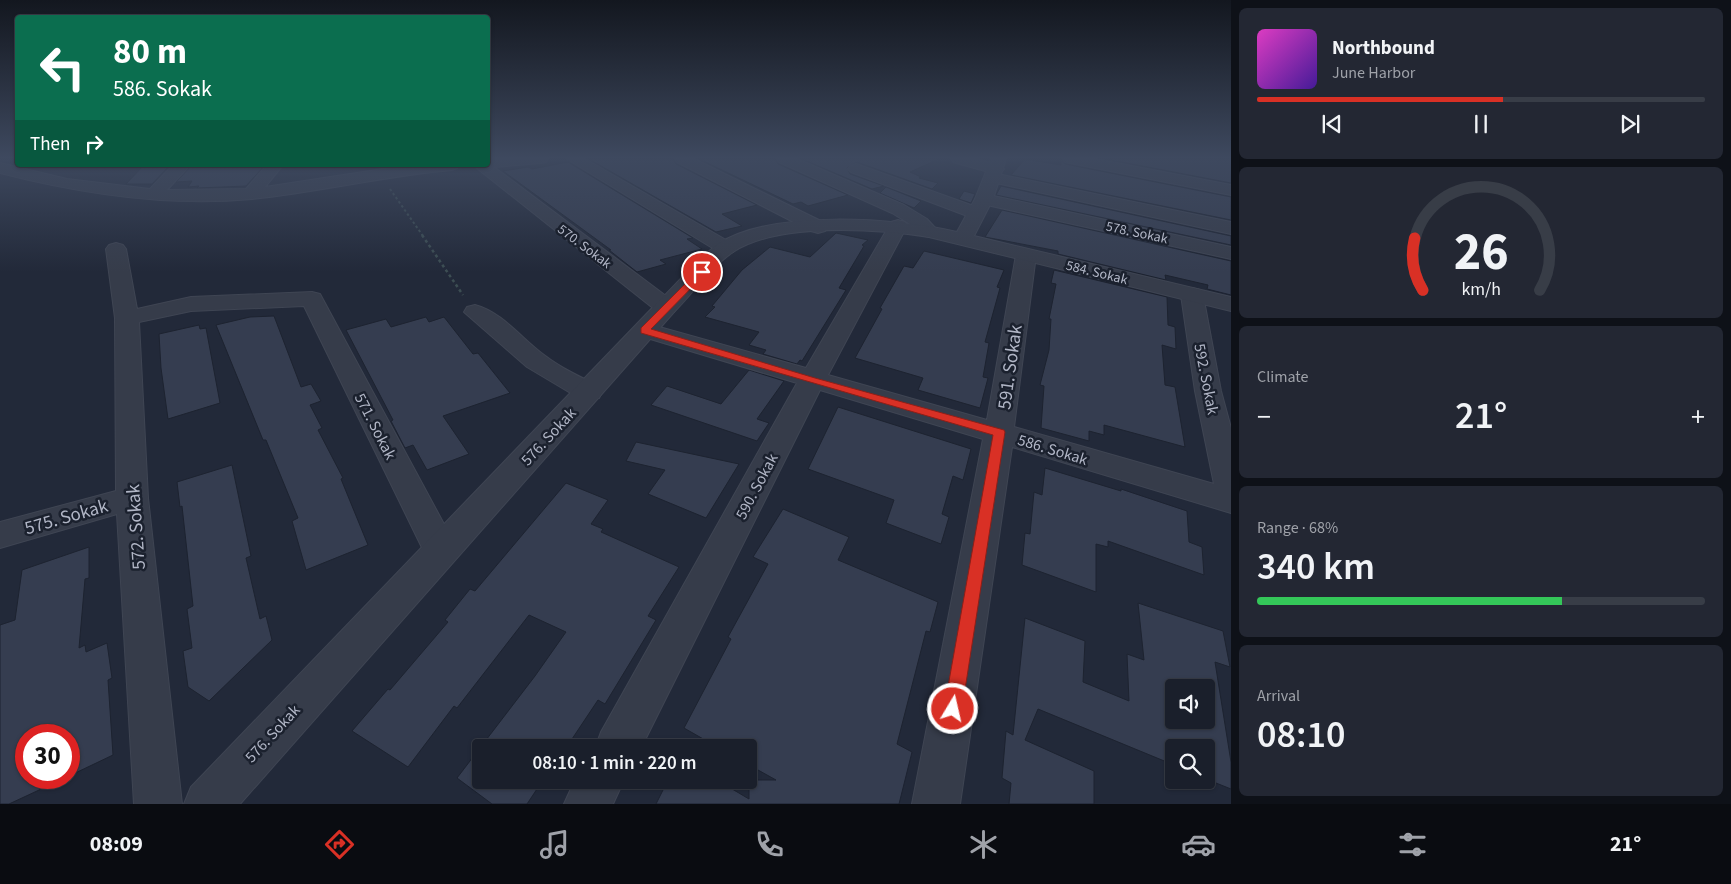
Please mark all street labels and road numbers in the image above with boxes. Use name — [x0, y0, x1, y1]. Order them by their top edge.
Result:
street label: 578. Sokak — [1104, 217, 1170, 249]
street label: 570. Sokak — [553, 220, 616, 274]
street label: 584. Sokak — [1064, 256, 1130, 290]
street label: 591. Sokak — [991, 322, 1030, 411]
street label: 592. Sokak — [1188, 342, 1224, 417]
street label: 571. Sokak — [349, 389, 401, 464]
street label: 576. Sokak — [516, 403, 581, 471]
street label: 586. Sokak — [1015, 429, 1090, 471]
street label: 590. Sokak — [730, 449, 784, 523]
street label: 572. Sokak — [120, 483, 153, 570]
street label: 575. Sokak — [22, 493, 112, 542]
street label: 576. Sokak — [240, 700, 305, 768]

